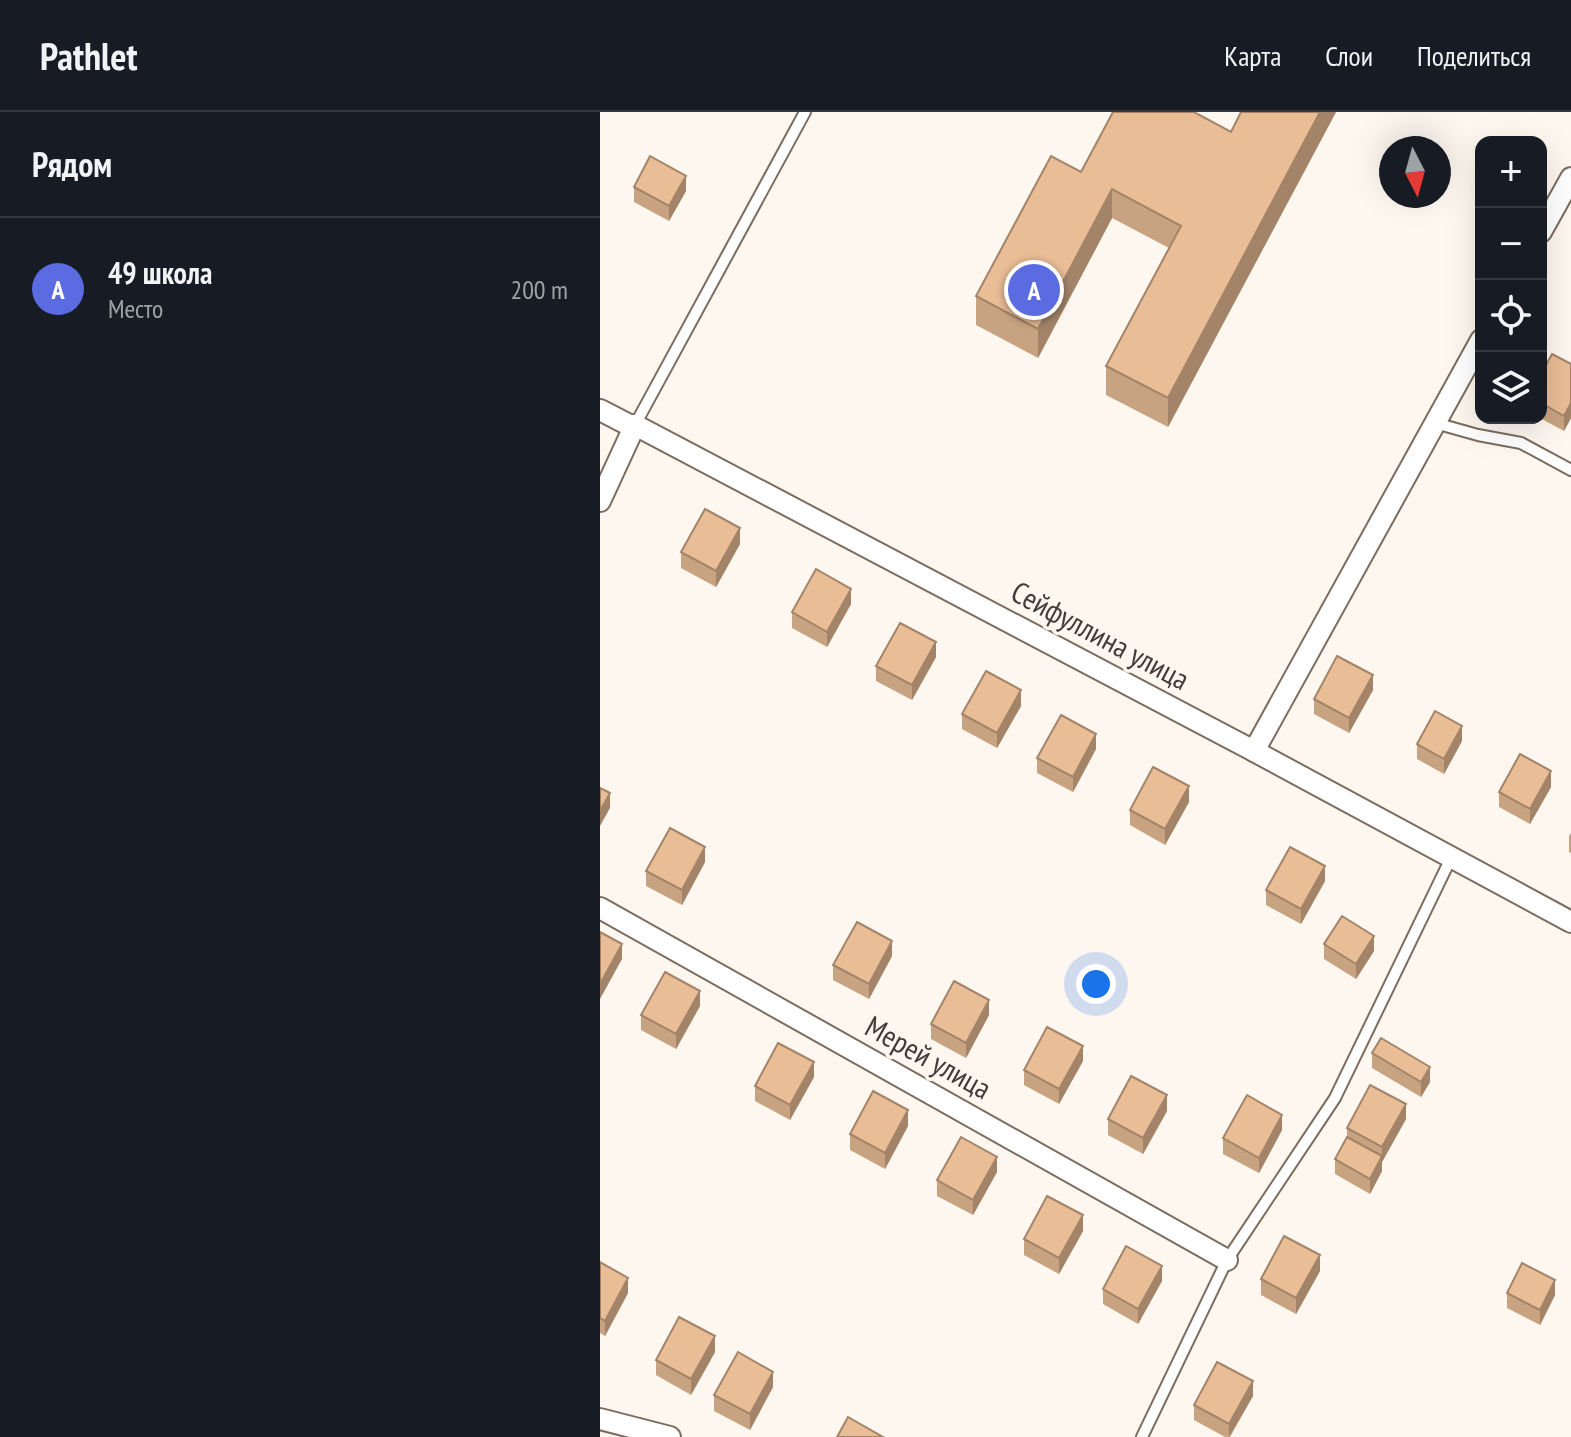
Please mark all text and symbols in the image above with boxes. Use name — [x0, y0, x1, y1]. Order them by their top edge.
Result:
text: Pathlet — [40, 31, 138, 80]
text: Карта — [1224, 37, 1281, 74]
text: Слои — [1325, 37, 1373, 74]
text: Поделиться — [1417, 37, 1531, 74]
north arrow — [1379, 136, 1451, 208]
map controls — [1475, 136, 1547, 424]
button: + — [1475, 136, 1547, 208]
text: Рядом — [32, 142, 112, 186]
button: − — [1475, 208, 1547, 280]
text: 49 школа — [108, 253, 212, 292]
pin: A — [1008, 260, 1060, 320]
text: A — [51, 273, 65, 306]
text: 200 m — [510, 273, 568, 306]
button: locate — [1475, 280, 1547, 352]
text: Место — [108, 292, 163, 325]
button: layers — [1475, 352, 1547, 424]
street label: Сейфуллина улица — [1005, 571, 1196, 698]
your location — [1076, 964, 1116, 1004]
street label: Мерей улица — [859, 1006, 998, 1107]

